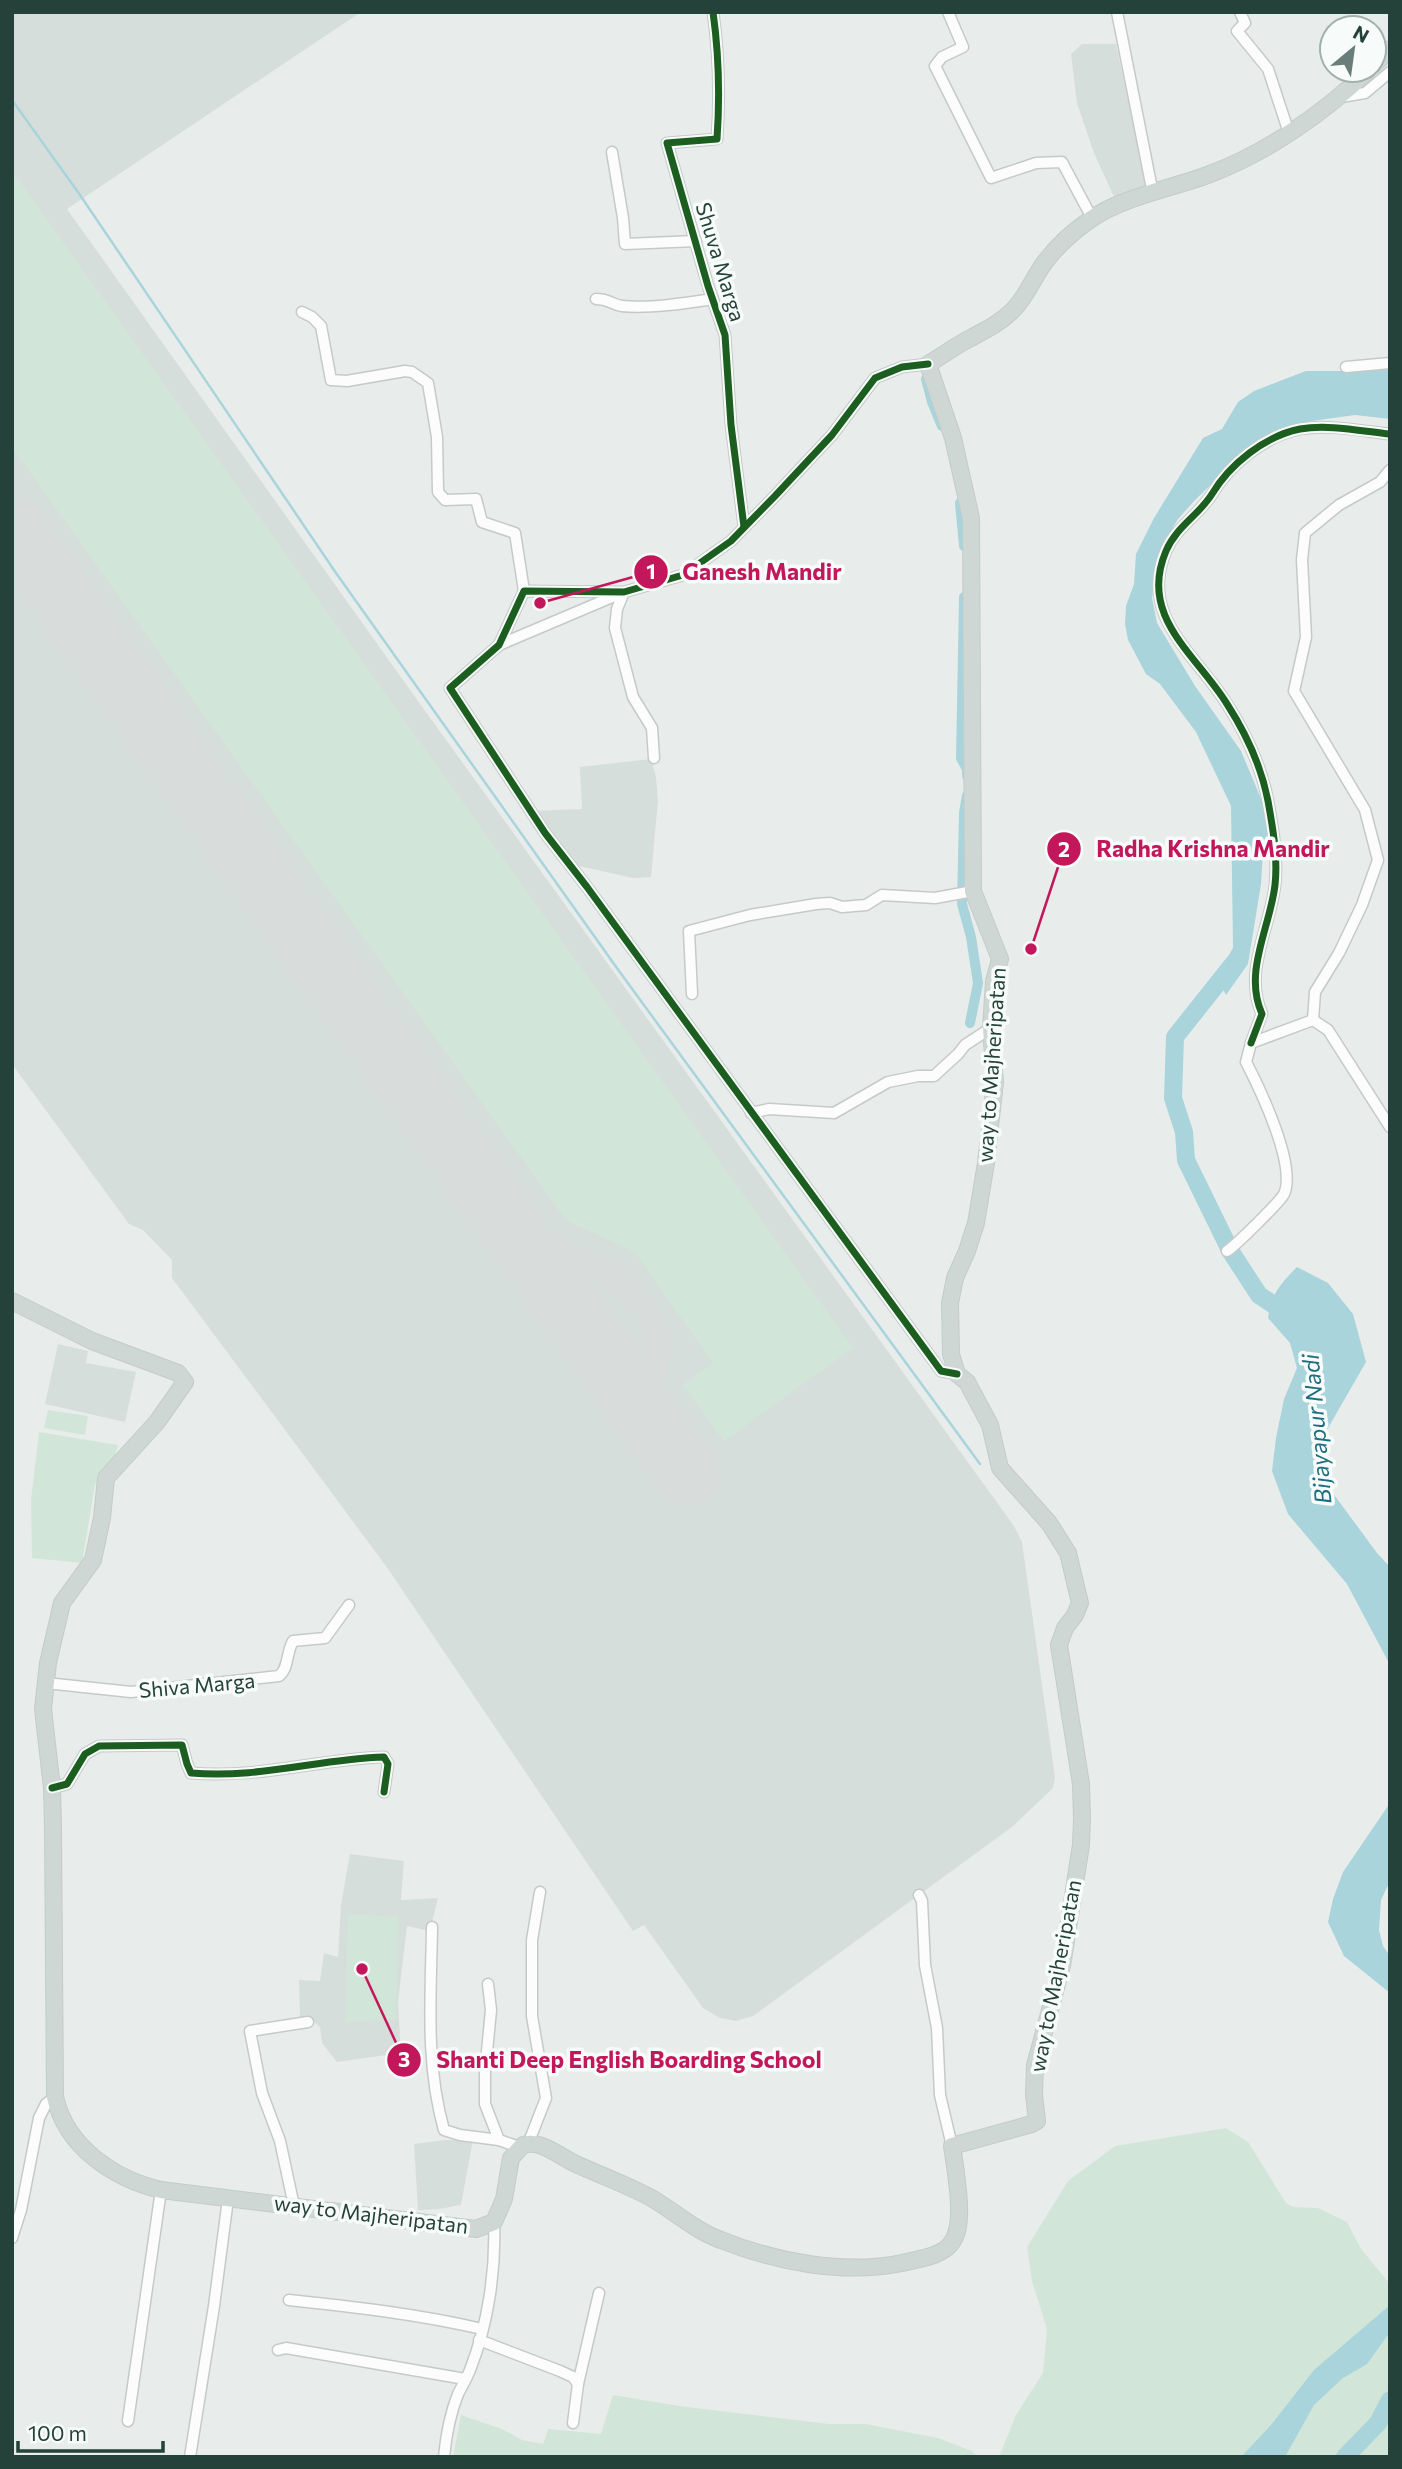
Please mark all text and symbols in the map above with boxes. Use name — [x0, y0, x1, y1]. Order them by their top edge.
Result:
north arrow — [1318, 14, 1388, 84]
text: N — [1350, 20, 1373, 47]
street label: Shuva Marga — [691, 199, 751, 324]
callout: Ganesh Mandir — [634, 550, 856, 594]
text: Ganesh Mandir — [682, 557, 842, 585]
text: 1 — [646, 558, 656, 583]
callout: Radha Krishna Mandir — [1047, 827, 1343, 871]
text: Radha Krishna Mandir — [1096, 834, 1330, 862]
text: 2 — [1058, 836, 1070, 861]
street label: way to Majheripatan — [971, 967, 1010, 1163]
water label: Bijayapur Nadi — [1295, 1352, 1337, 1505]
street label: Shiva Marga — [138, 1667, 256, 1702]
street label: way to Majheripatan — [1024, 1877, 1085, 2074]
callout: Shanti Deep English Boarding School — [387, 2038, 835, 2082]
text: Shanti Deep English Boarding School — [436, 2045, 822, 2073]
text: 3 — [398, 2046, 410, 2071]
street label: way to Majheripatan — [273, 2189, 470, 2238]
scale bar — [18, 2410, 163, 2454]
text: 100 m — [28, 2420, 87, 2445]

